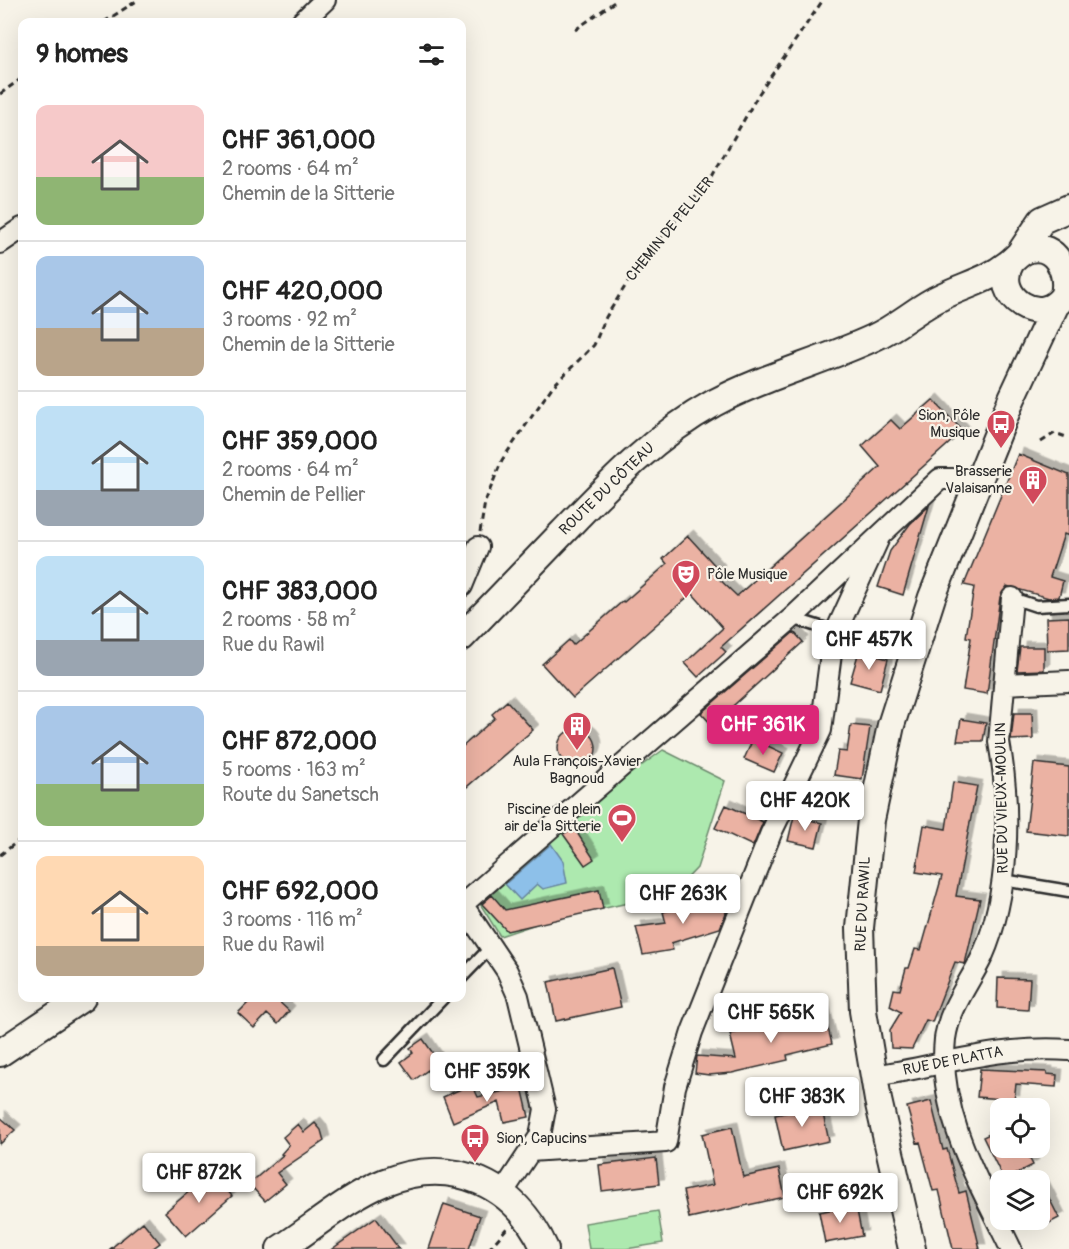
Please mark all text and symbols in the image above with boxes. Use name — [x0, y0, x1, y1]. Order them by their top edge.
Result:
text: 9 homes — [36, 38, 128, 70]
icon: filters — [415, 38, 448, 71]
text: CHF 361,000 — [222, 124, 375, 156]
icon: home — [84, 129, 156, 201]
text: 2 rooms · 64 m² — [222, 156, 359, 181]
street label: CHEMIN DE PELLIER — [622, 173, 718, 285]
text: Chemin de la Sitterie — [222, 181, 395, 206]
text: CHF 420,000 — [222, 275, 383, 307]
icon: home — [84, 280, 156, 352]
text: 3 rooms · 92 m² — [222, 307, 357, 332]
text: Chemin de la Sitterie — [222, 332, 395, 357]
place label: Sion, Pôle Musique — [918, 406, 981, 442]
bus stop icon: Sion, Pôle Musique — [985, 408, 1017, 450]
text: CHF 359,000 — [222, 425, 378, 457]
icon: home — [84, 430, 156, 502]
street label: ROUTE DU CÔTEAU — [555, 439, 659, 539]
text: 2 rooms · 64 m² — [222, 457, 359, 482]
place label: Brasserie Valaisanne — [945, 462, 1013, 498]
building icon: Brasserie Valaisanne — [1017, 464, 1049, 506]
text: Chemin de Pellier — [222, 482, 365, 507]
theatre icon: Pôle Musique — [670, 558, 702, 600]
place label: Pôle Musique — [707, 565, 788, 584]
text: CHF 383,000 — [222, 575, 378, 607]
icon: home — [84, 580, 156, 652]
text: 2 rooms · 58 m² — [222, 607, 357, 632]
pin: CHF 457K — [807, 620, 931, 671]
text: CHF 457K — [826, 627, 912, 652]
text: Rue du Rawil — [222, 632, 325, 657]
pin: CHF 361K — [701, 705, 825, 756]
building icon: Aula François-Xavier Bagnoud — [561, 710, 593, 752]
text: CHF 361K — [721, 712, 805, 737]
street label: RUE DU VIEUX-MOULIN — [991, 722, 1013, 874]
text: CHF 872,000 — [222, 725, 377, 757]
icon: home — [84, 730, 156, 802]
place label: Aula François-Xavier Bagnoud — [512, 752, 642, 788]
text: 5 rooms · 163 m² — [222, 757, 366, 782]
pin: CHF 420K — [743, 781, 867, 832]
text: Route du Sanetsch — [222, 782, 379, 807]
text: CHF 420K — [760, 788, 850, 813]
place label: Piscine de plein air de la Sitterie — [504, 800, 602, 836]
sports icon: Piscine de plein air de la Sitterie — [606, 802, 638, 844]
street label: RUE DU RAWIL — [851, 856, 875, 952]
pin: CHF 263K — [621, 874, 745, 925]
text: CHF 692,000 — [222, 875, 379, 907]
icon: home — [84, 880, 156, 952]
text: CHF 263K — [639, 881, 727, 906]
text: 3 rooms · 116 m² — [222, 907, 363, 932]
text: Rue du Rawil — [222, 932, 325, 957]
pin: CHF 565K — [709, 993, 833, 1044]
text: CHF 565K — [728, 1000, 814, 1025]
street label: RUE DE PLATTA — [901, 1042, 1005, 1080]
pin: CHF 359K — [425, 1052, 549, 1103]
text: CHF 359K — [444, 1059, 530, 1084]
pin: CHF 383K — [740, 1077, 864, 1128]
text: CHF 383K — [759, 1084, 845, 1109]
map controls — [990, 1098, 1050, 1230]
button: locate — [990, 1098, 1050, 1158]
bus stop icon: Sion, Capucins — [459, 1122, 491, 1164]
place label: Sion, Capucins — [496, 1129, 587, 1148]
pin: CHF 872K — [137, 1153, 261, 1204]
text: CHF 872K — [156, 1160, 242, 1185]
button: layers — [990, 1170, 1050, 1230]
pin: CHF 692K — [778, 1173, 902, 1224]
text: CHF 692K — [797, 1180, 883, 1205]

